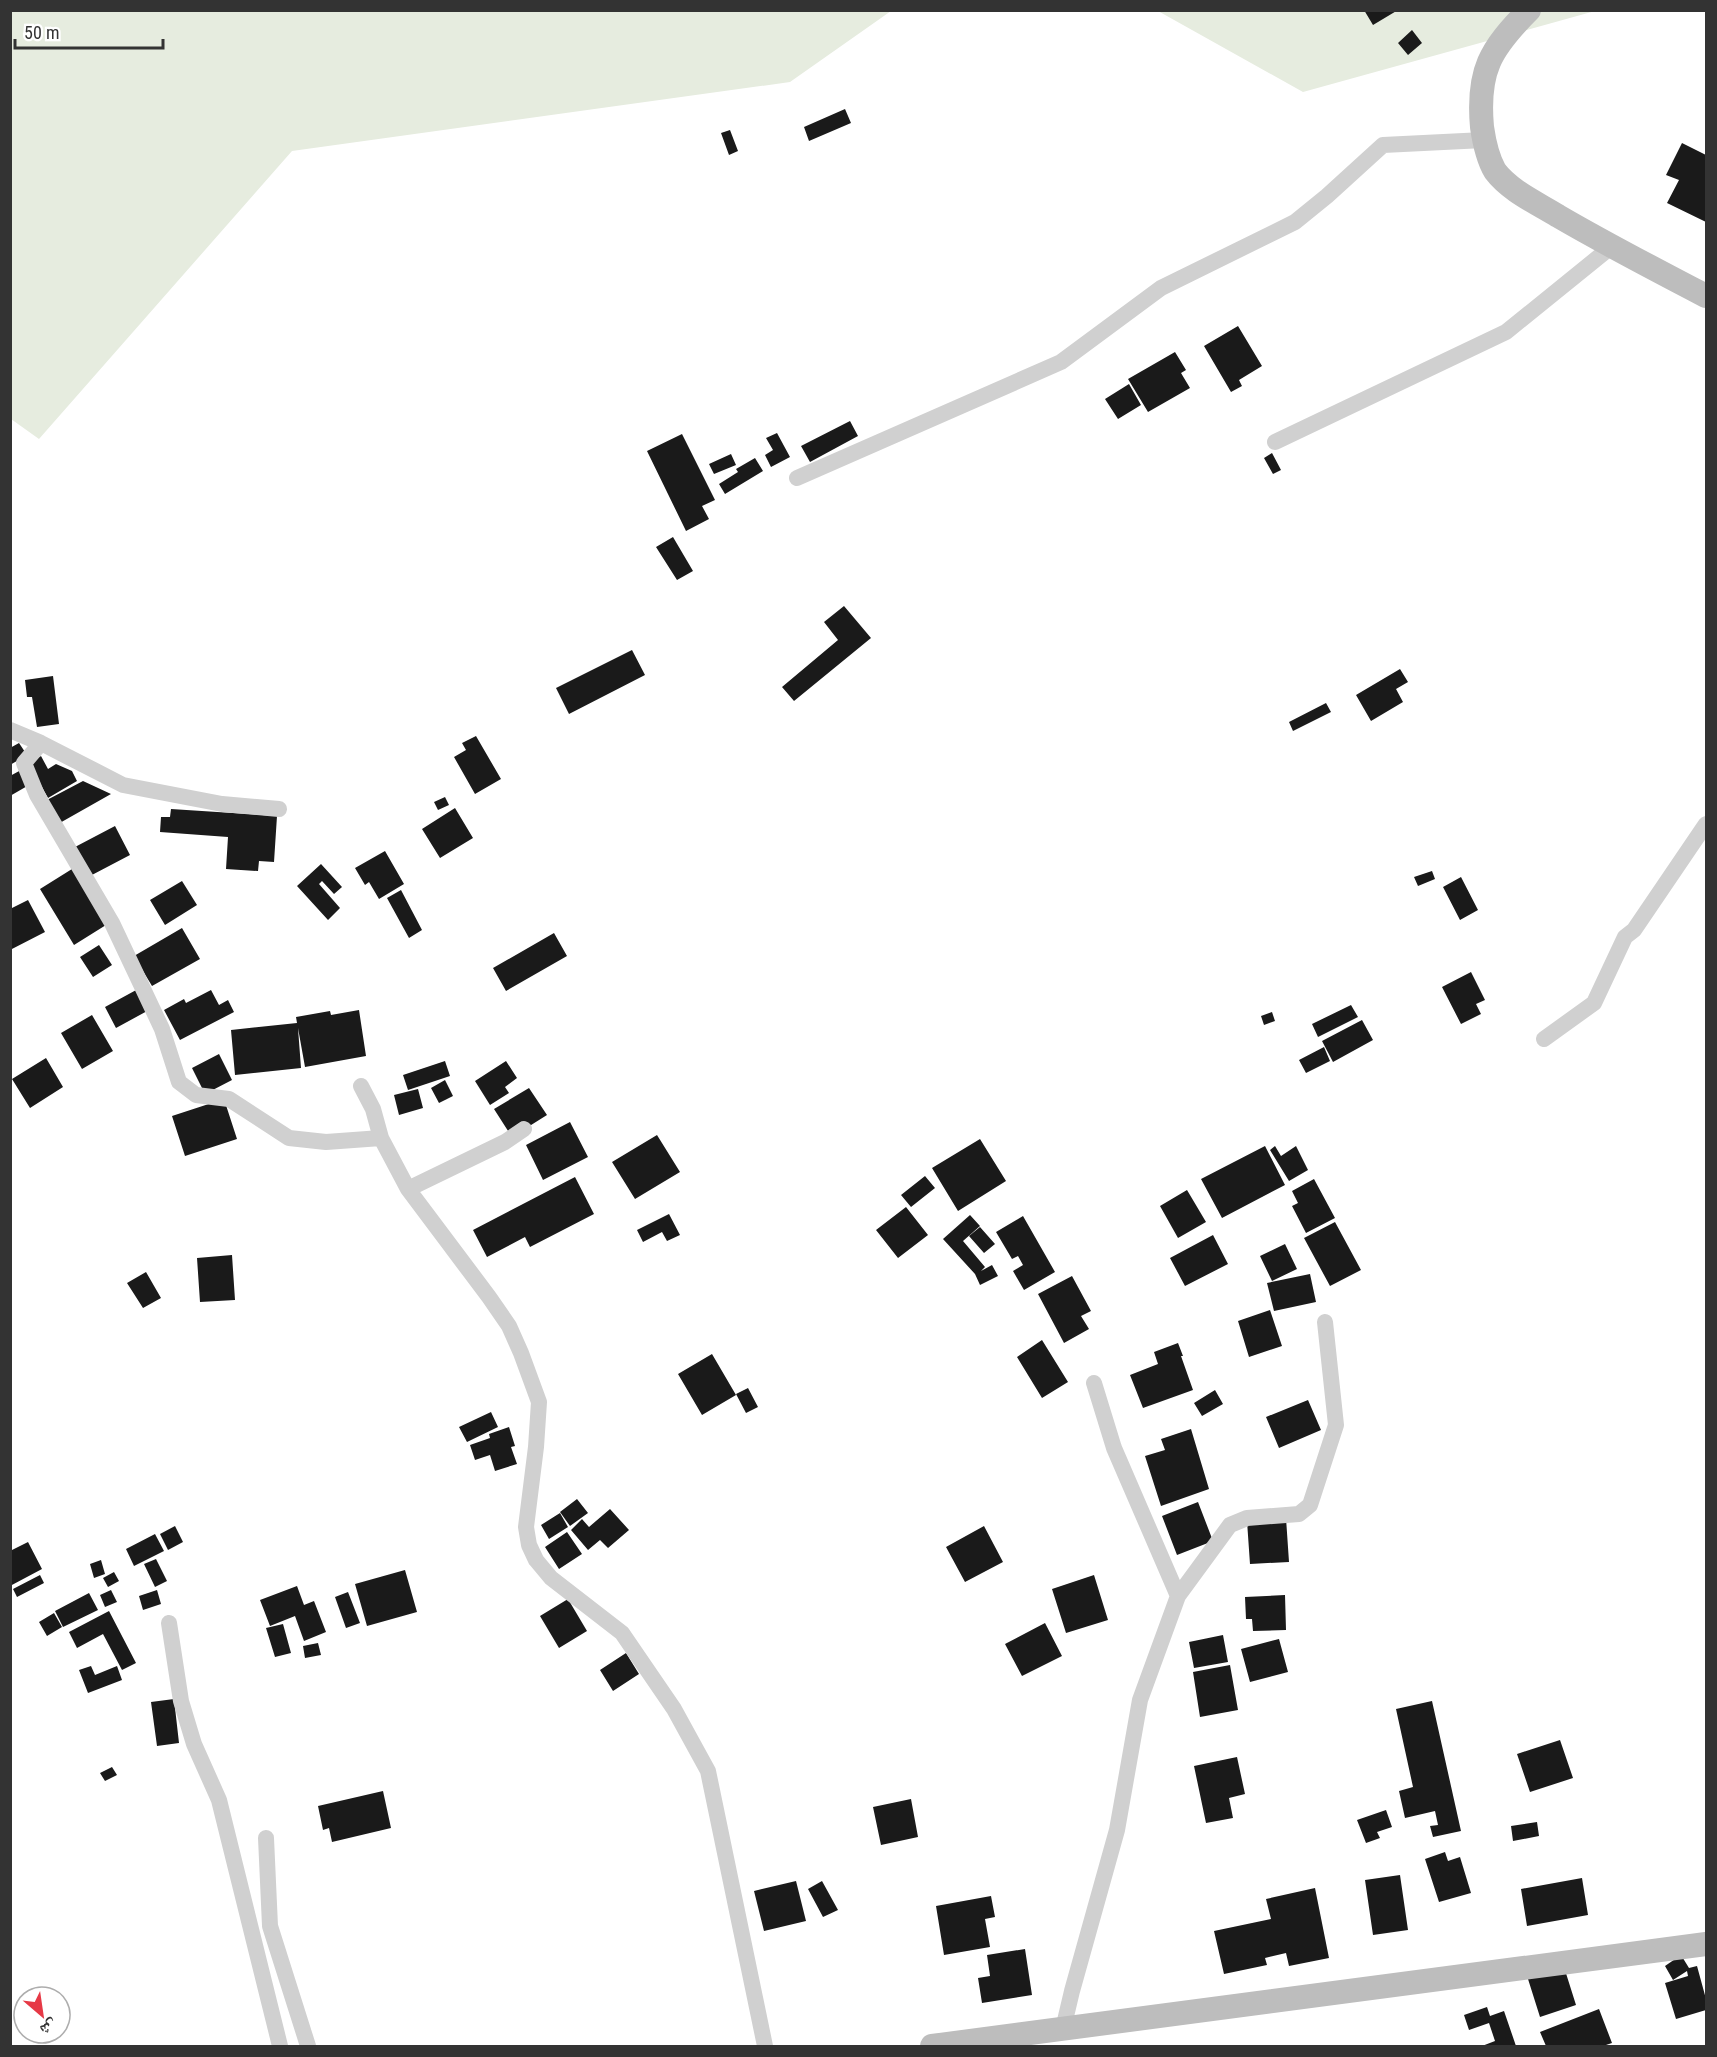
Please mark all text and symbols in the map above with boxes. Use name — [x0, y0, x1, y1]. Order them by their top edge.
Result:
scale bar — [15, 12, 164, 50]
text: 50 m — [24, 22, 59, 43]
north arrow — [12, 1985, 72, 2045]
text: ش — [37, 2015, 61, 2040]

